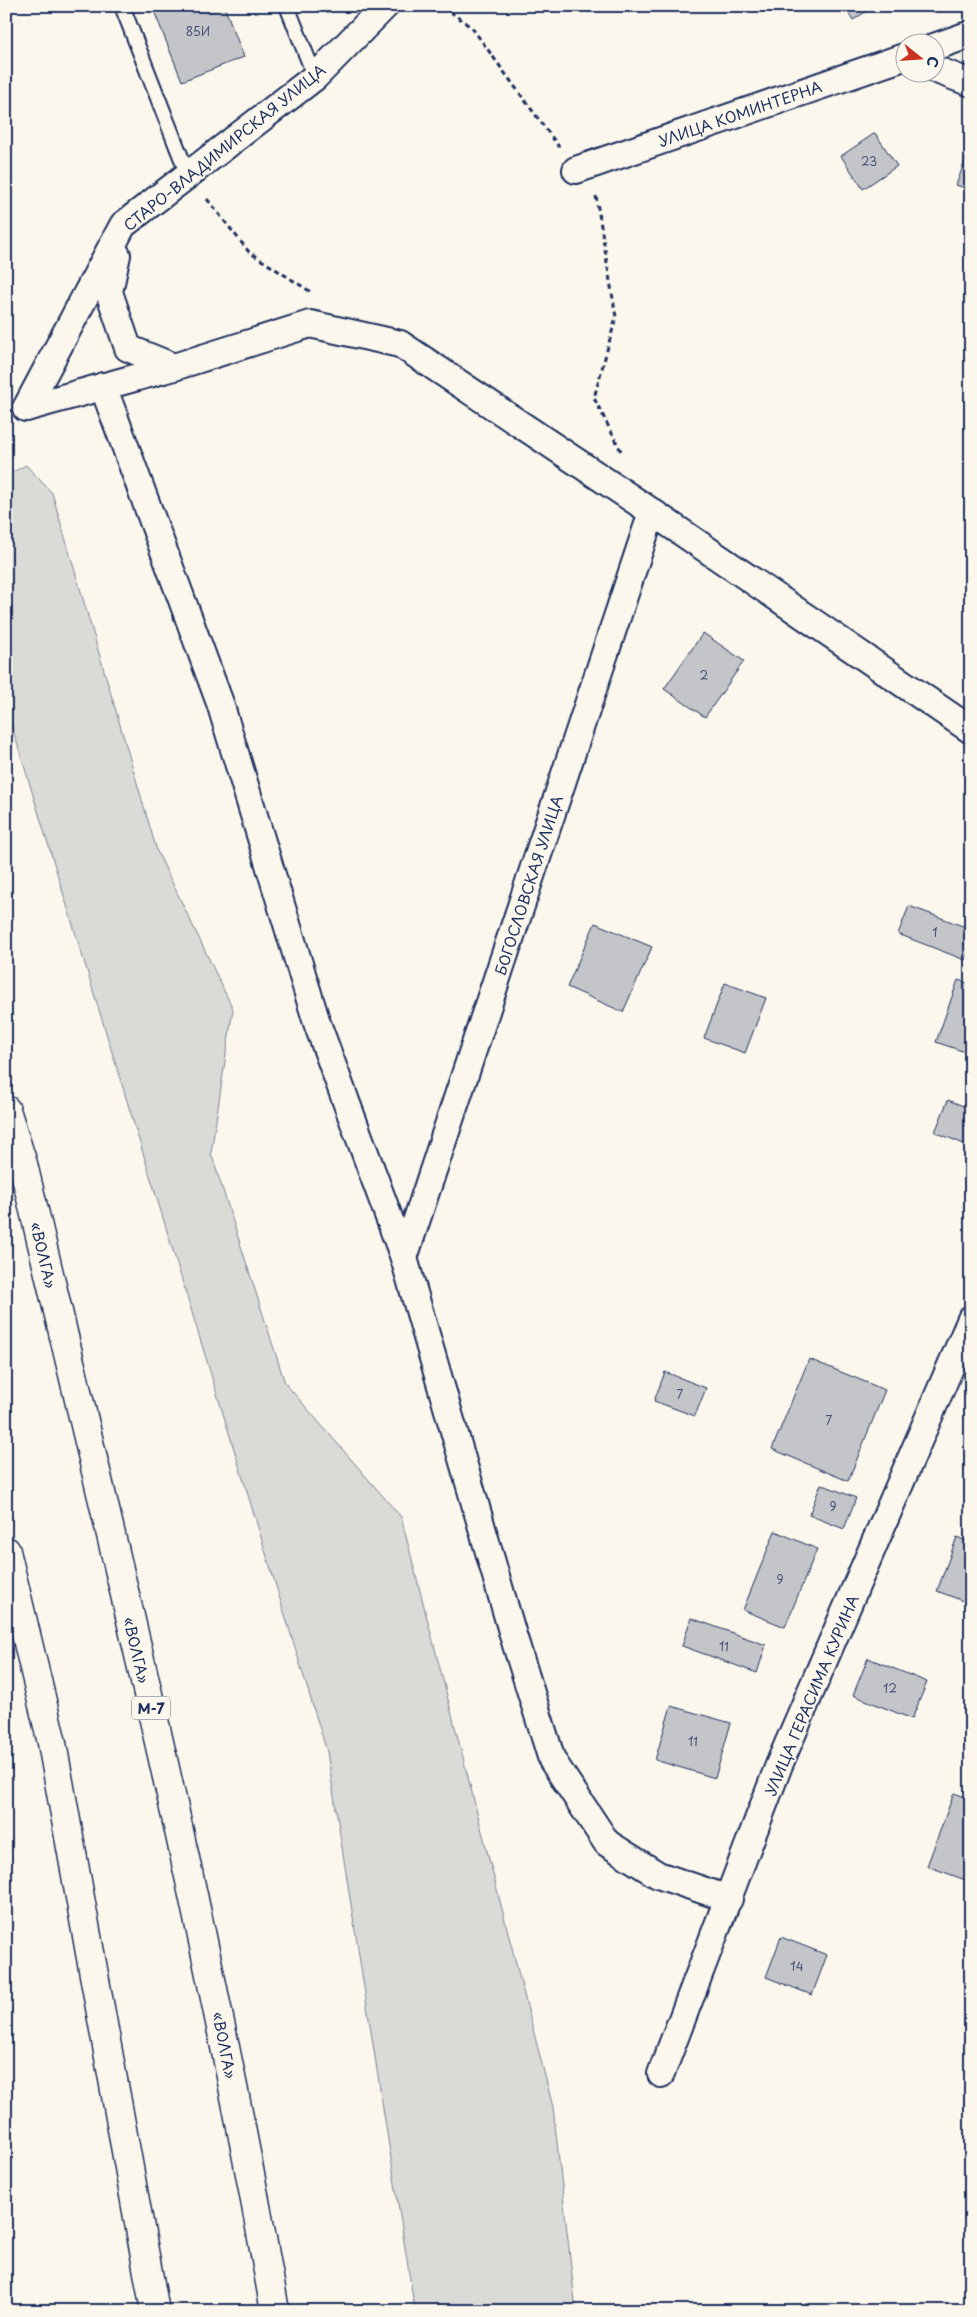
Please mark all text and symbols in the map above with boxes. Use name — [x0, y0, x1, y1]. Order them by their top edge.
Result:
house number: 85И — [186, 22, 210, 40]
north arrow — [894, 32, 944, 82]
text: С — [921, 54, 944, 70]
street label: СТАРО-ВЛАДИМИРСКАЯ УЛИЦА — [118, 58, 330, 236]
street label: УЛИЦА КОМИНТЕРНА — [655, 74, 825, 152]
house number: 23 — [861, 152, 877, 170]
house number: 2 — [700, 666, 708, 684]
street label: БОГОСЛОВСКАЯ УЛИЦА — [488, 792, 568, 978]
house number: 1 — [932, 923, 938, 941]
street label: «ВОЛГА» — [25, 1219, 63, 1291]
house number: 7 — [677, 1385, 684, 1403]
house number: 7 — [826, 1411, 833, 1429]
house number: 9 — [829, 1497, 837, 1515]
house number: 9 — [776, 1570, 784, 1588]
street label: УЛИЦА ГЕРАСИМА КУРИНА — [758, 1591, 864, 1799]
street label: «ВОЛГА» — [118, 1614, 156, 1686]
house number: 11 — [719, 1637, 729, 1655]
house number: 12 — [883, 1679, 897, 1697]
road number: М-7 — [132, 1696, 170, 1720]
house number: 11 — [688, 1732, 698, 1750]
house number: 14 — [790, 1957, 804, 1975]
street label: «ВОЛГА» — [207, 2010, 243, 2081]

